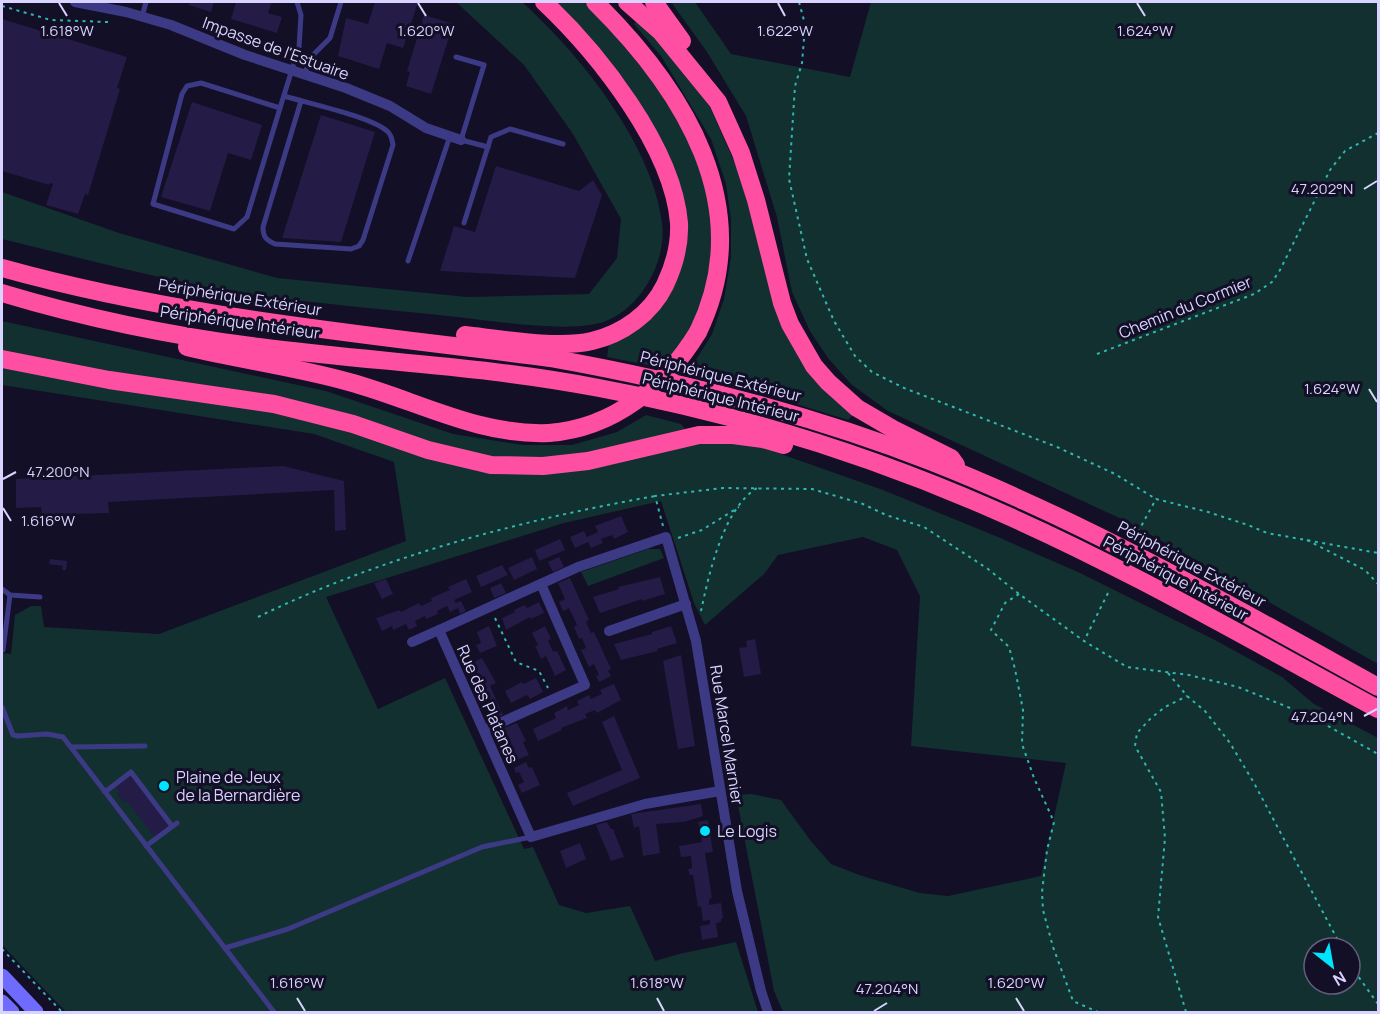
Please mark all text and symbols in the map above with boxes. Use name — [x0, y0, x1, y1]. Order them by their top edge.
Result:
street label: Impasse de l'Estuaire — [200, 11, 352, 85]
text: 1.618°W — [40, 20, 94, 41]
text: 1.620°W — [398, 20, 454, 41]
text: 1.622°W — [757, 20, 813, 41]
text: 1.624°W — [1117, 20, 1173, 41]
text: 47.202°N — [1291, 178, 1353, 199]
street label: Chemin du Cormier — [1115, 270, 1255, 344]
street label: Périphérique Extérieur — [157, 273, 324, 321]
street label: Périphérique Intérieur — [159, 300, 321, 344]
street label: Périphérique Extérieur — [638, 345, 804, 407]
street label: Périphérique Intérieur — [640, 367, 802, 427]
text: 1.624°W — [1304, 378, 1360, 399]
text: 47.200°N — [26, 461, 90, 482]
text: 1.616°W — [21, 510, 75, 531]
street label: Périphérique Extérieur — [1114, 515, 1270, 613]
street label: Périphérique Intérieur — [1100, 530, 1252, 626]
street label: Rue des Platanes — [452, 641, 524, 767]
street label: Rue Marcel Marnier — [705, 663, 749, 807]
text: 47.204°N — [1291, 706, 1353, 727]
place label: Plaine de Jeux de la Bernardière — [176, 766, 300, 806]
marker: Plaine de Jeux de la Bernardière — [157, 779, 171, 793]
place label: Le Logis — [717, 820, 777, 842]
marker: Le Logis — [698, 824, 712, 838]
north arrow — [1302, 936, 1362, 996]
text: N — [1329, 966, 1350, 991]
text: 1.616°W — [270, 972, 324, 993]
text: 1.618°W — [630, 972, 684, 993]
text: 1.620°W — [988, 972, 1044, 993]
text: 47.204°N — [856, 978, 918, 999]

